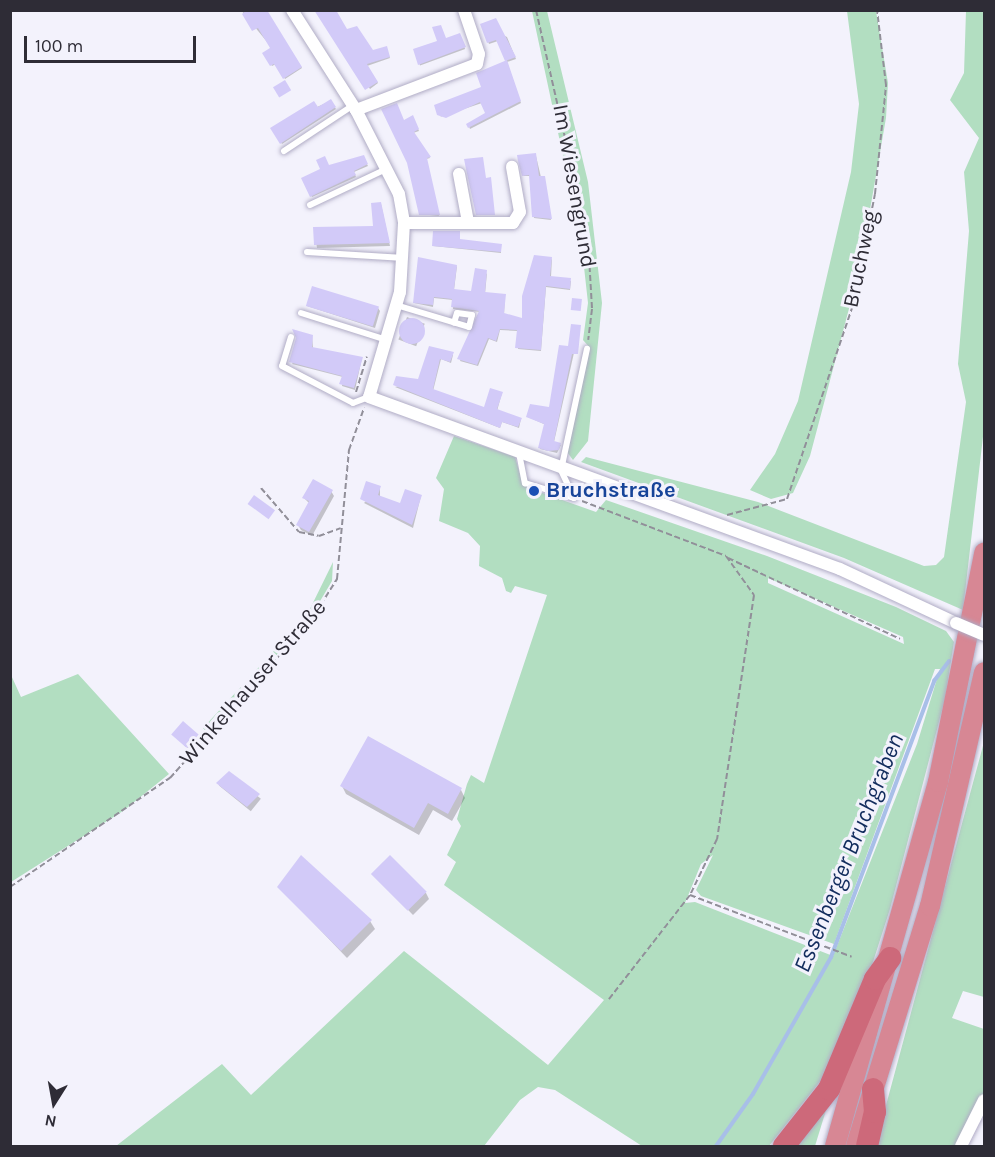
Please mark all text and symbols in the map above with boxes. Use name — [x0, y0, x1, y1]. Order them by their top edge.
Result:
scale bar — [27, 24, 200, 62]
text: 100 m — [35, 35, 83, 57]
street label: Im Wiesengrund — [547, 102, 601, 270]
street label: Bruchweg — [838, 208, 884, 310]
place label: Bruchstraße — [546, 478, 676, 504]
marker: Bruchstraße — [527, 484, 541, 498]
street label: Winkelhauser Straße — [174, 595, 332, 771]
water label: Essenberger Bruchgraben — [788, 729, 910, 977]
north arrow — [24, 1073, 84, 1133]
text: N — [43, 1111, 58, 1132]

